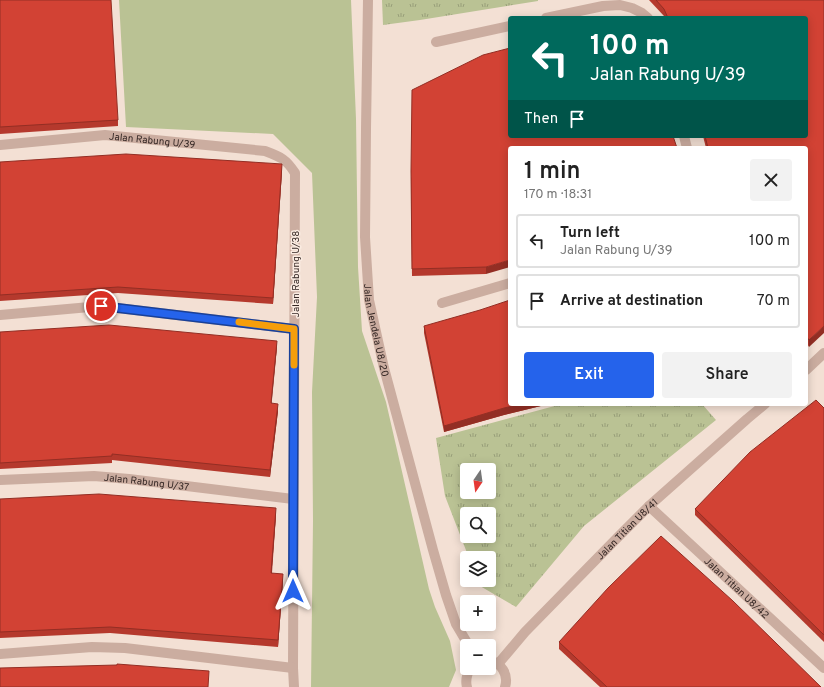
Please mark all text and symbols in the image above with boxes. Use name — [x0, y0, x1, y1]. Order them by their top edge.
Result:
text: 100 m — [590, 29, 670, 65]
icon: left — [524, 32, 576, 84]
text: Jalan Rabung U/39 — [590, 64, 746, 87]
icon: arrive — [566, 108, 588, 130]
text: Then — [524, 110, 558, 129]
street label: Jalan Rabung U/39 — [108, 130, 196, 152]
text: 1 min — [524, 157, 581, 187]
button: close — [750, 159, 792, 201]
text: 170 m · 18:31 — [524, 187, 592, 203]
text: Turn left — [560, 224, 620, 243]
icon: left — [526, 230, 548, 252]
street label: Jalan Rabung U/38 — [290, 231, 303, 317]
text: 100 m — [749, 232, 790, 251]
text: Jalan Rabung U/39 — [560, 243, 672, 259]
street label: Jalan Jendela U8/20 — [360, 283, 391, 378]
pin — [84, 289, 118, 323]
icon: arrive — [526, 290, 548, 312]
text: Arrive at destination — [560, 292, 703, 311]
text: 70 m — [757, 292, 790, 311]
icon: arrive — [90, 295, 112, 317]
button: Exit — [524, 352, 654, 398]
button: Share — [662, 352, 792, 398]
north arrow — [460, 463, 496, 499]
map controls — [460, 463, 496, 675]
street label: Jalan Rabung U/37 — [103, 472, 190, 494]
street label: Jalan Titian U8/41 — [594, 496, 661, 563]
button: search — [460, 507, 496, 543]
button: layers — [460, 551, 496, 587]
street label: Jalan Titian U8/42 — [701, 555, 771, 622]
position arrow — [272, 570, 314, 612]
button: + — [460, 595, 496, 631]
button: − — [460, 639, 496, 675]

